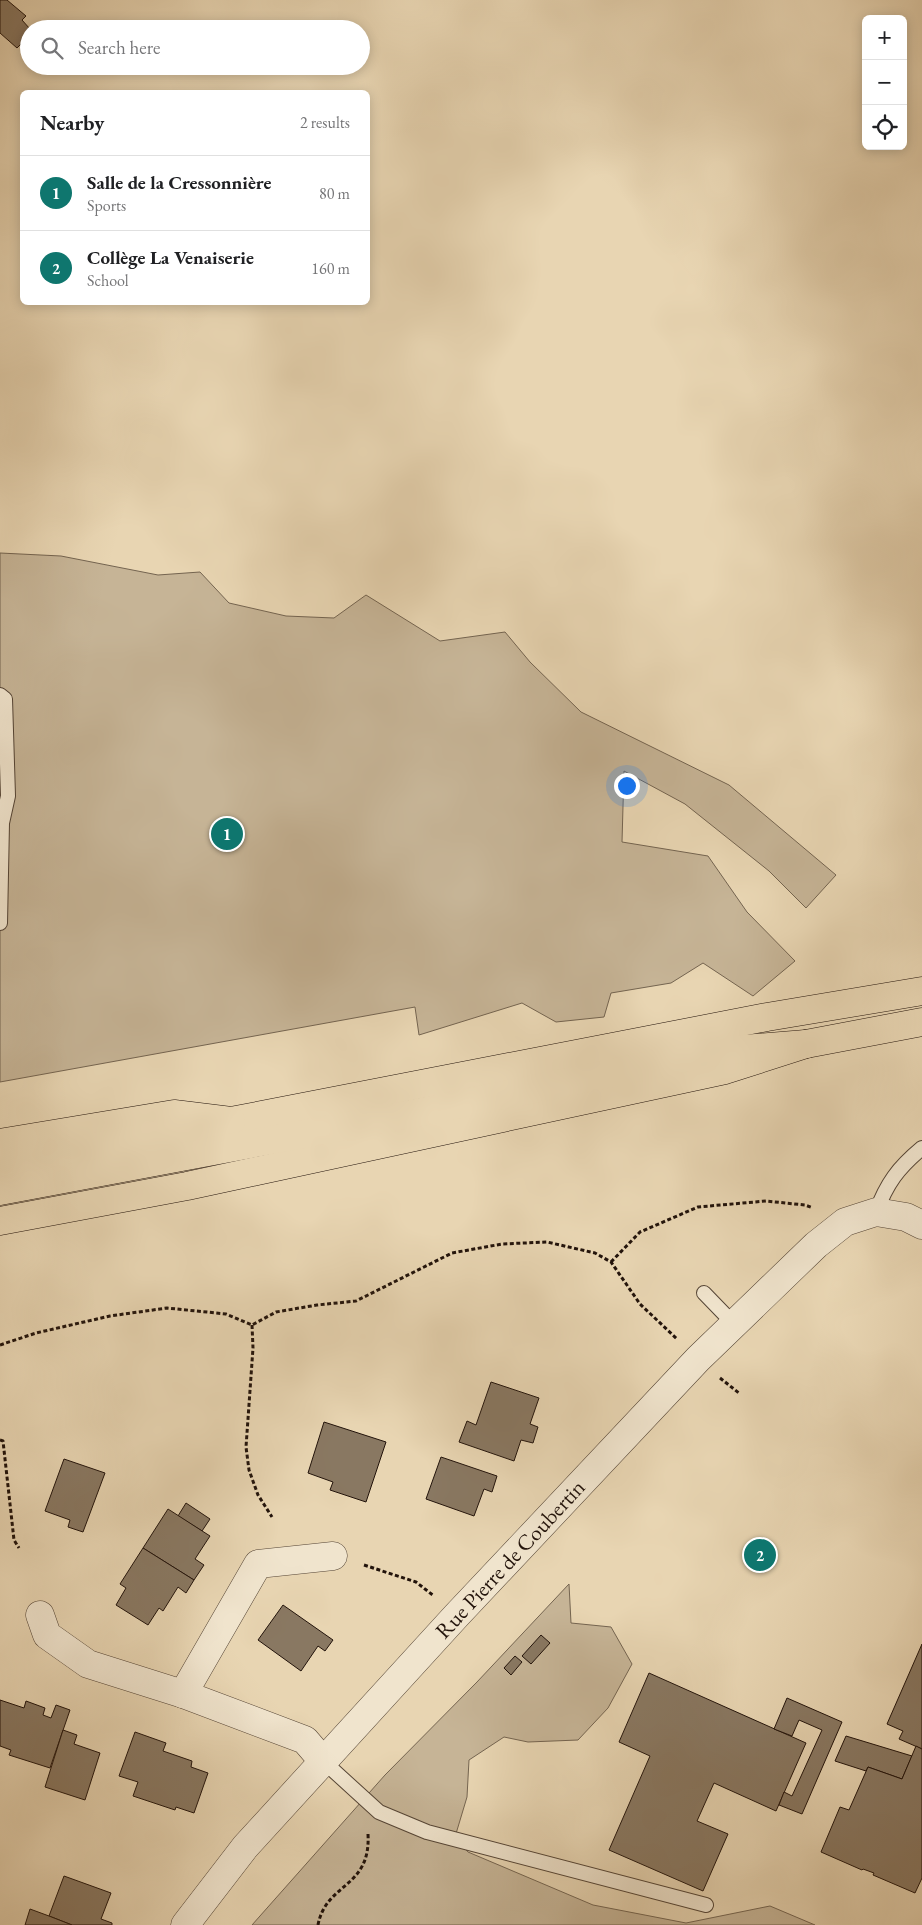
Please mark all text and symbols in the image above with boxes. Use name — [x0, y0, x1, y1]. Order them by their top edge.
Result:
map controls — [862, 15, 907, 150]
button: + — [862, 15, 907, 60]
search box — [20, 20, 370, 75]
icon: search — [38, 34, 66, 62]
text: Search here — [78, 35, 160, 60]
button: − — [862, 60, 907, 105]
button: locate — [862, 105, 907, 150]
text: Nearby — [40, 109, 104, 136]
text: 2 results — [300, 112, 350, 133]
text: Salle de la Cressonnière — [87, 170, 271, 195]
text: 1 — [52, 183, 60, 204]
text: 80 m — [319, 183, 350, 204]
text: Sports — [87, 195, 126, 216]
text: Collège La Venaiserie — [87, 245, 254, 270]
text: 2 — [52, 258, 60, 279]
text: 160 m — [311, 258, 350, 279]
text: School — [87, 270, 129, 291]
your location — [614, 773, 640, 799]
pin: 1 — [211, 815, 243, 853]
street label: Rue Pierre de Coubertin — [429, 1473, 592, 1645]
pin: 2 — [744, 1536, 776, 1574]

